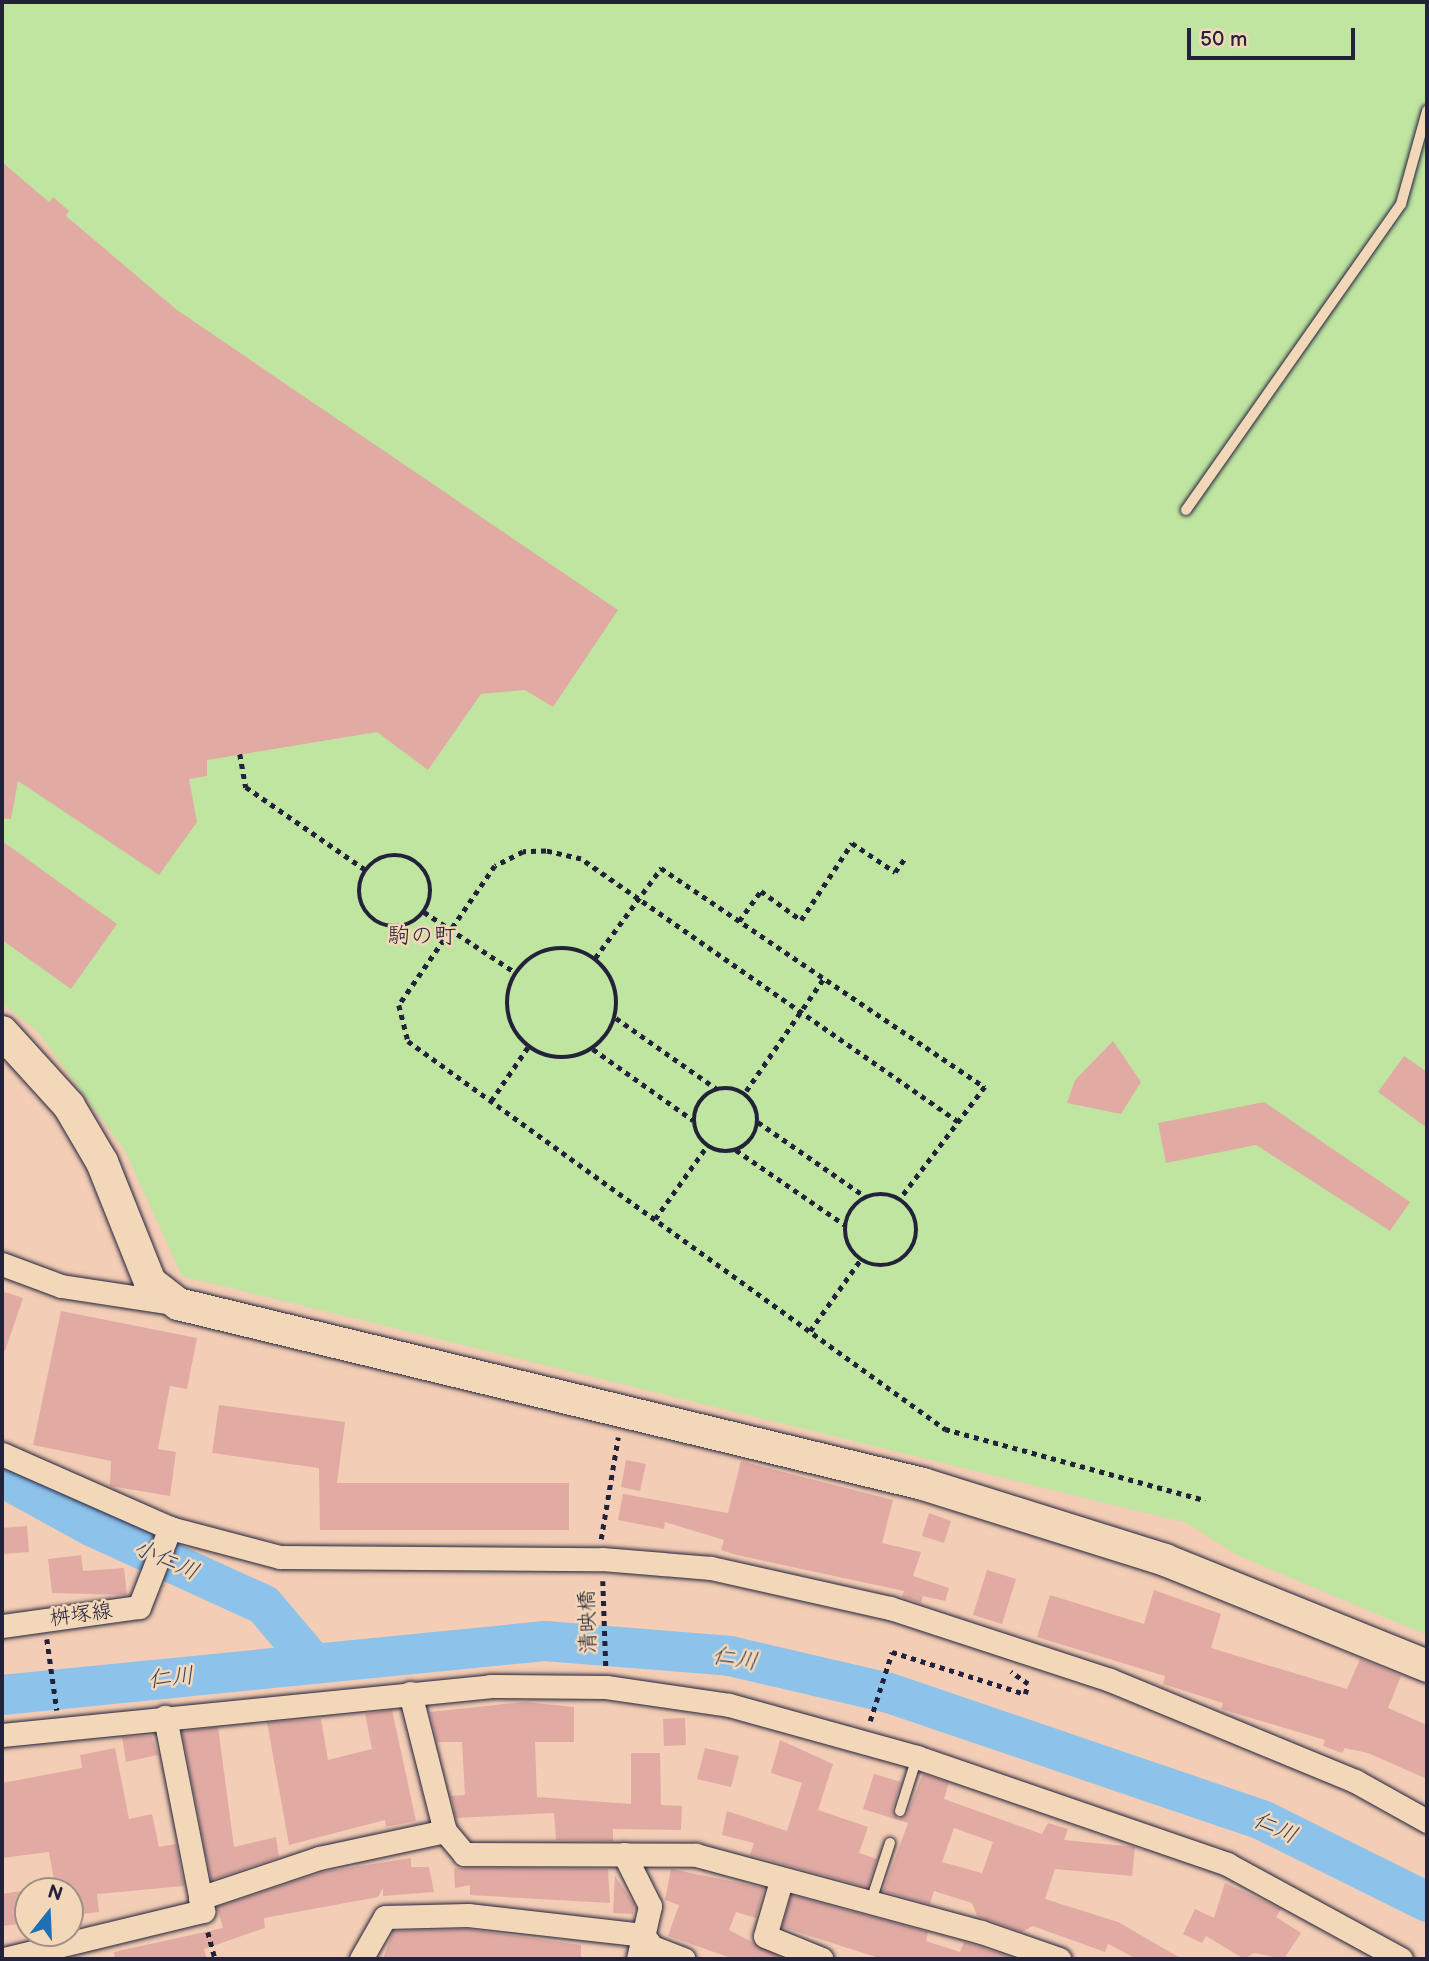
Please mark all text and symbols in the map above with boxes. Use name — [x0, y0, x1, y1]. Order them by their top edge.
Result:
scale bar — [1191, 14, 1359, 58]
text: 50 m — [1200, 27, 1247, 52]
district label: 駒の町 — [388, 922, 456, 950]
water label: 小仁川 — [129, 1533, 203, 1587]
street label: 清映橋 — [574, 1590, 602, 1654]
street label: 桝塚線 — [48, 1598, 114, 1632]
water label: 仁川 — [710, 1642, 760, 1676]
water label: 仁川 — [147, 1662, 195, 1694]
water label: 仁川 — [1248, 1806, 1302, 1850]
north arrow — [14, 1877, 84, 1947]
text: N — [45, 1880, 65, 1907]

